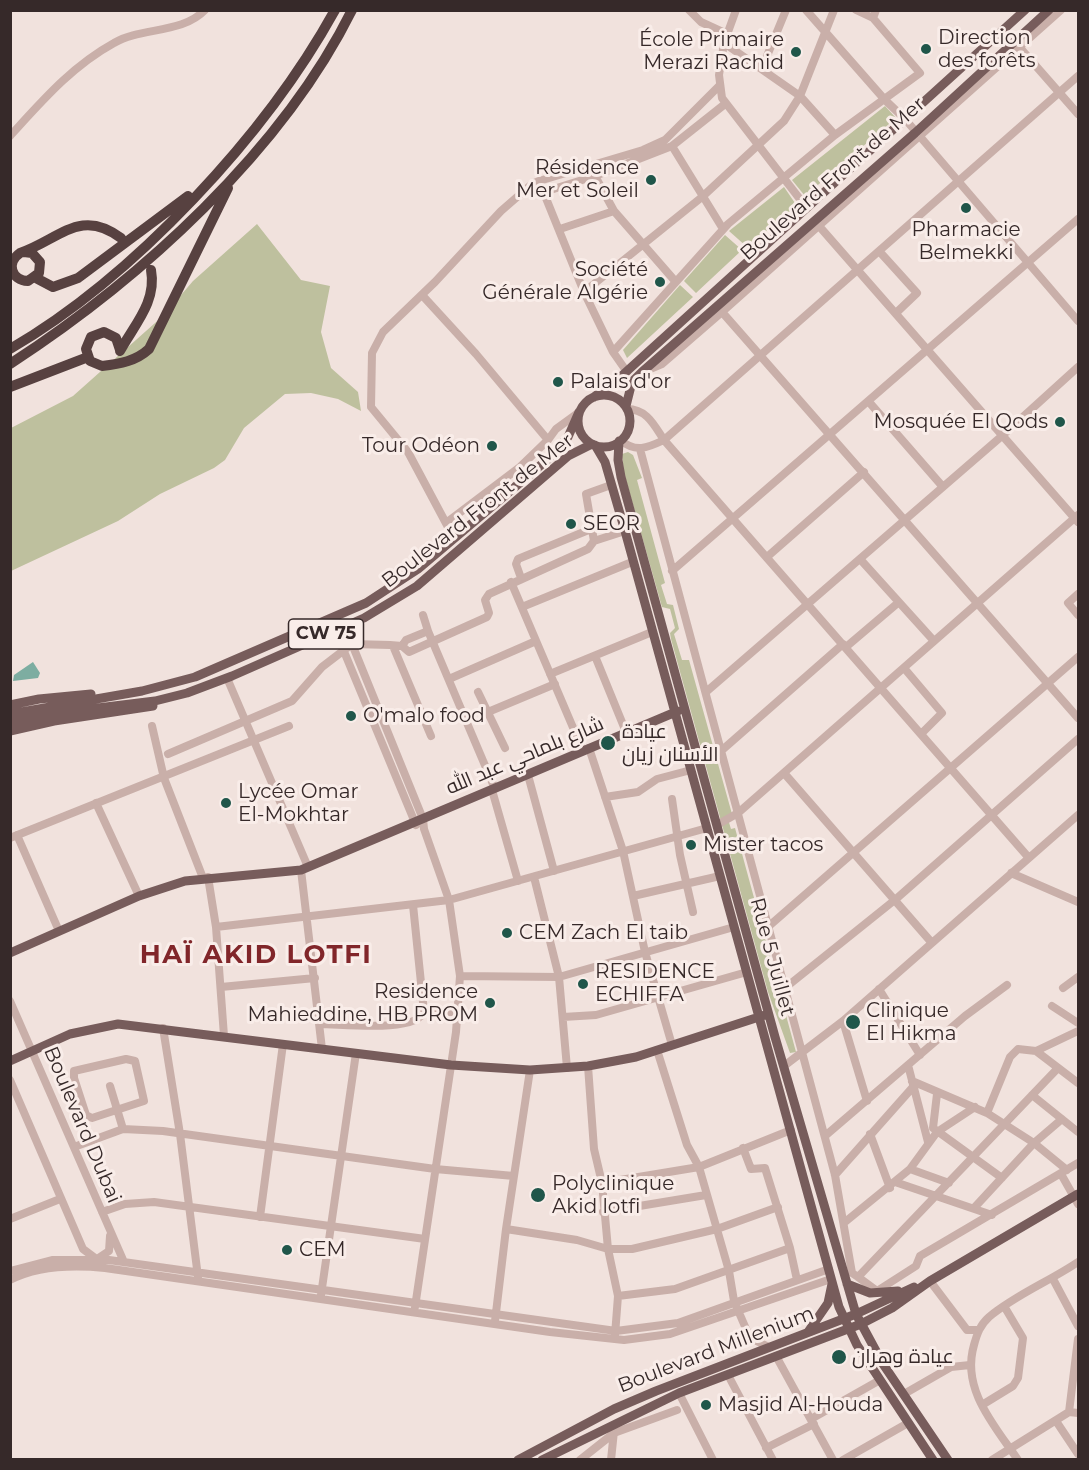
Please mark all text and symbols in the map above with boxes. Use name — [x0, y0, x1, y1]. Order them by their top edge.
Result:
place label: Direction des forêts — [938, 26, 1036, 73]
place label: École Primaire Merazi Rachid — [639, 28, 784, 75]
marker: Direction des forêts — [919, 42, 933, 56]
marker: École Primaire Merazi Rachid — [789, 45, 803, 59]
street label: Boulevard Front de Mer — [736, 92, 930, 266]
place label: Résidence Mer et Soleil — [516, 156, 639, 203]
marker: Résidence Mer et Soleil — [644, 173, 658, 187]
marker: Pharmacie Belmekki — [959, 201, 973, 215]
place label: Pharmacie Belmekki — [911, 218, 1021, 265]
place label: Société Générale Algérie — [482, 258, 648, 305]
marker: Société Générale Algérie — [653, 275, 667, 289]
place label: Palais d'or — [570, 370, 671, 394]
marker: Palais d'or — [551, 375, 565, 389]
place label: Mosquée El Qods — [874, 410, 1048, 434]
marker: Mosquée El Qods — [1053, 415, 1067, 429]
street label: Boulevard Front de Mer — [377, 429, 579, 593]
place label: Tour Odéon — [362, 434, 480, 458]
marker: Tour Odéon — [485, 439, 499, 453]
place label: SEOR — [583, 512, 640, 536]
marker: SEOR — [564, 517, 578, 531]
road number: CW 75 — [288, 619, 364, 649]
place label: O'malo food — [363, 704, 485, 728]
marker: O'malo food — [344, 709, 358, 723]
street label: شارع بلماحي عبد الله — [443, 712, 607, 800]
place label: عيادة الأسنان زيان — [622, 720, 719, 767]
marker: عيادة الأسنان زيان — [599, 734, 617, 752]
place label: Lycée Omar El-Mokhtar — [238, 780, 359, 827]
marker: Lycée Omar El-Mokhtar — [219, 796, 233, 810]
place label: Mister tacos — [703, 833, 823, 857]
marker: Mister tacos — [684, 838, 698, 852]
street label: Rue 5 Juillet — [745, 895, 799, 1019]
place label: CEM Zach El taib — [519, 921, 688, 945]
marker: CEM Zach El taib — [500, 926, 514, 940]
district label: HAÏ AKID LOTFI — [140, 939, 372, 971]
place label: RESIDENCE ECHIFFA — [595, 960, 715, 1007]
marker: RESIDENCE ECHIFFA — [576, 977, 590, 991]
place label: Residence Mahieddine, HB PROM — [247, 980, 478, 1027]
marker: Residence Mahieddine, HB PROM — [483, 996, 497, 1010]
place label: Clinique El Hikma — [866, 999, 956, 1046]
marker: Clinique El Hikma — [844, 1013, 862, 1031]
street label: Boulevard Dubai — [38, 1043, 126, 1207]
place label: Polyclinique Akid lotfi — [552, 1172, 674, 1219]
marker: Polyclinique Akid lotfi — [529, 1186, 547, 1204]
place label: CEM — [299, 1238, 346, 1262]
marker: CEM — [280, 1243, 294, 1257]
street label: Boulevard Millenium — [615, 1302, 817, 1398]
place label: عيادة وهران — [852, 1345, 954, 1369]
marker: عيادة وهران — [830, 1348, 848, 1366]
place label: Masjid Al-Houda — [718, 1393, 883, 1417]
marker: Masjid Al-Houda — [699, 1398, 713, 1412]

